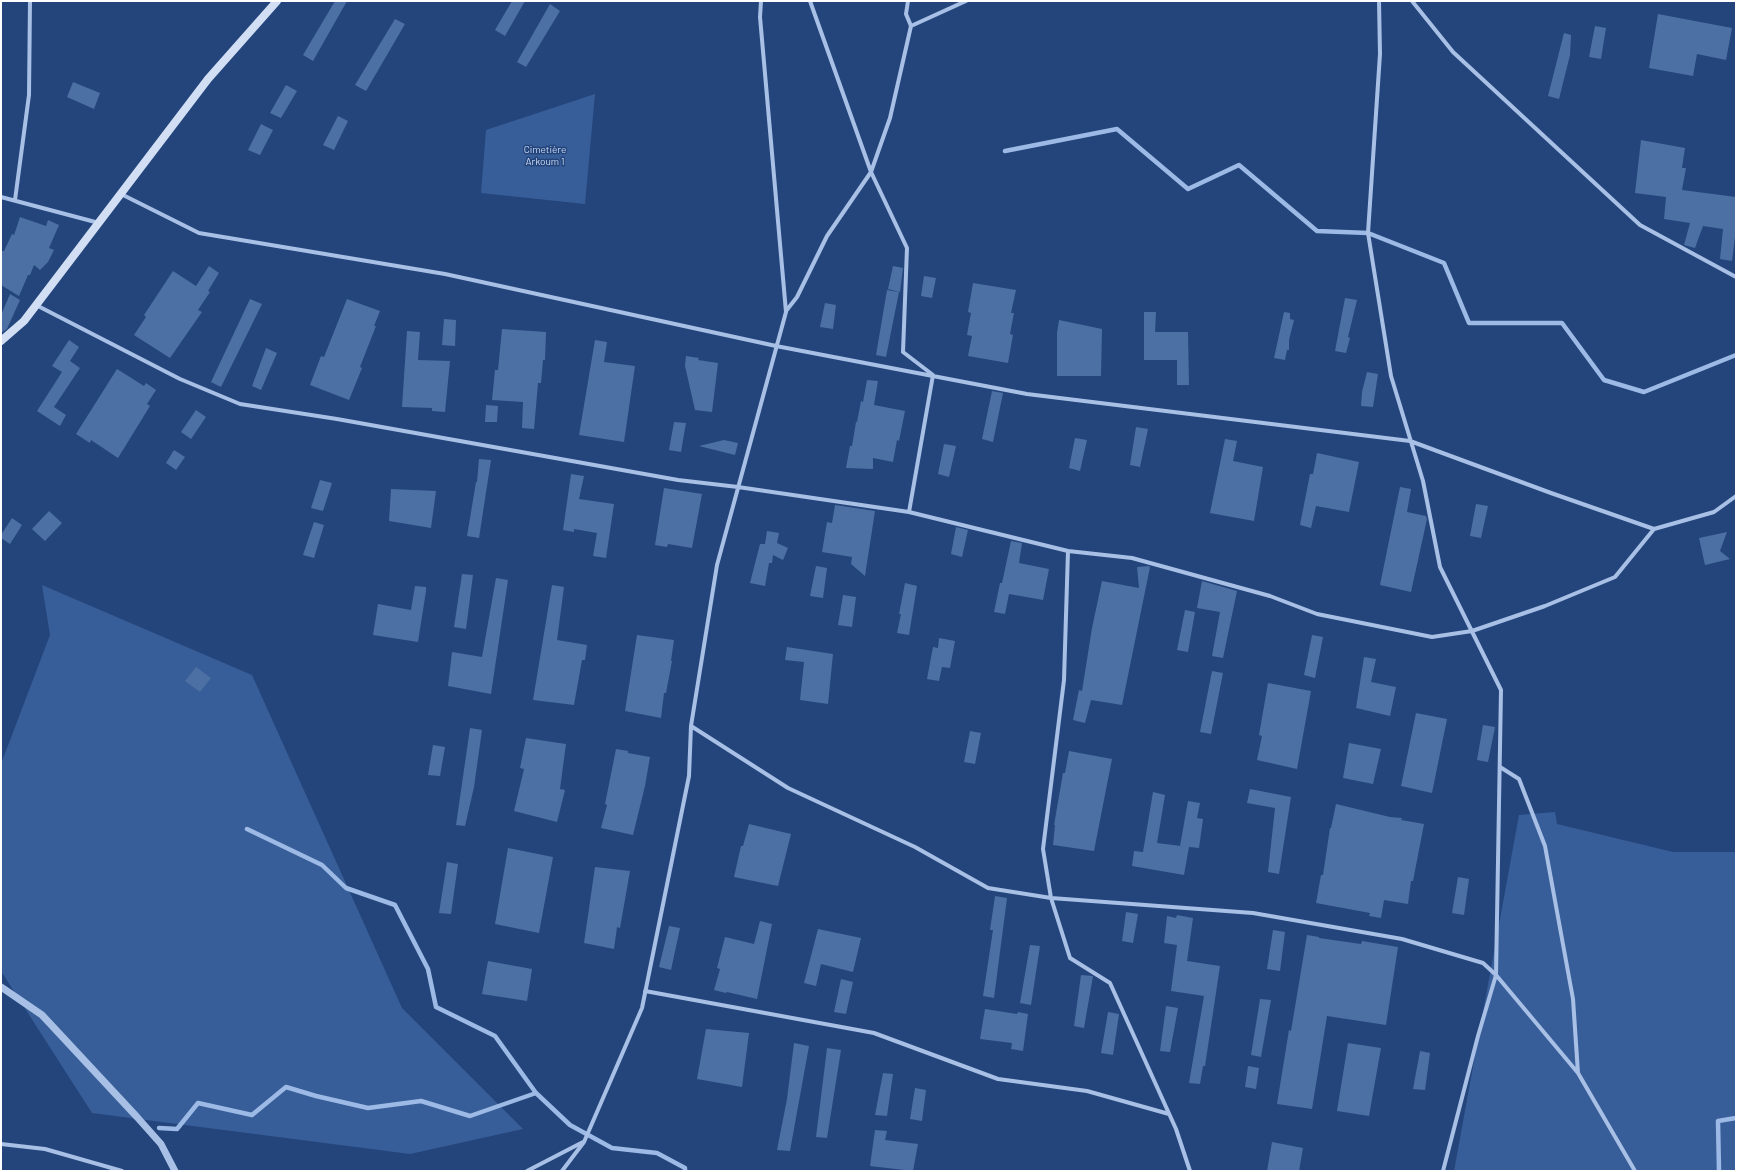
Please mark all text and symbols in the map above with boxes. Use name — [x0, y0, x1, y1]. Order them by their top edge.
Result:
park label: Cimetière Arkoum 1 — [524, 144, 566, 168]

